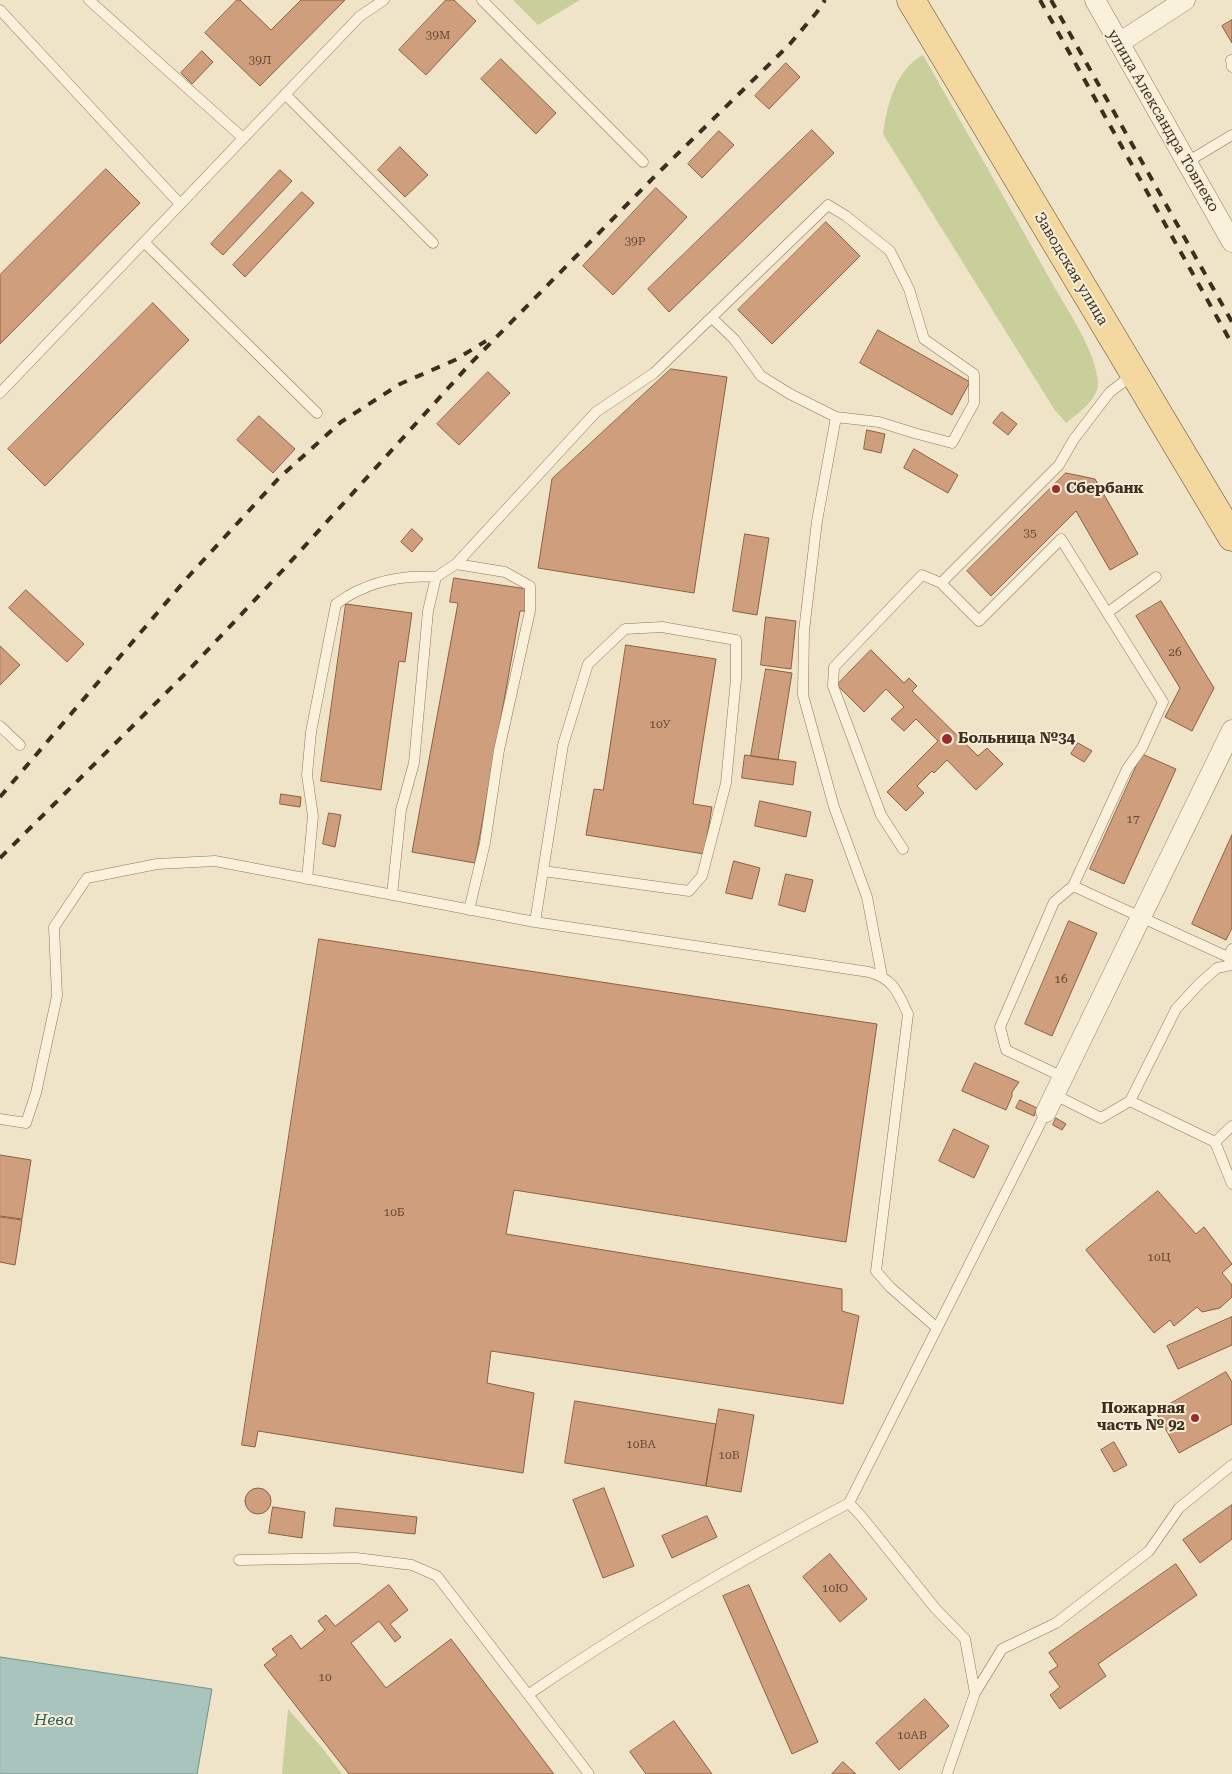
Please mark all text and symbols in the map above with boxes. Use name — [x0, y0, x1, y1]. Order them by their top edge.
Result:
street label: улица Александра Товпеко — [1103, 27, 1223, 215]
house number: 39М — [426, 28, 450, 42]
house number: 39Л — [249, 53, 271, 67]
street label: Заводская улица — [1030, 209, 1112, 329]
house number: 39Р — [624, 234, 646, 248]
place label: Сбербанк — [1066, 480, 1144, 498]
marker: Сбербанк — [1050, 483, 1062, 495]
house number: 35 — [1023, 526, 1037, 540]
house number: 26 — [1168, 645, 1182, 659]
house number: 10У — [649, 717, 671, 731]
place label: Больница №34 — [958, 730, 1075, 748]
marker: Больница №34 — [940, 732, 954, 746]
house number: 17 — [1126, 812, 1140, 826]
house number: 16 — [1054, 972, 1068, 986]
house number: 10Б — [383, 1205, 405, 1219]
house number: 10Ц — [1147, 1250, 1171, 1264]
place label: Пожарная часть № 92 — [1097, 1400, 1185, 1435]
marker: Пожарная часть № 92 — [1189, 1412, 1201, 1424]
house number: 10ВА — [626, 1437, 656, 1451]
house number: 10В — [718, 1448, 740, 1462]
house number: 10Ю — [822, 1581, 848, 1595]
house number: 10 — [318, 1670, 332, 1684]
water label: Нева — [34, 1710, 74, 1730]
house number: 10АВ — [897, 1728, 927, 1742]

